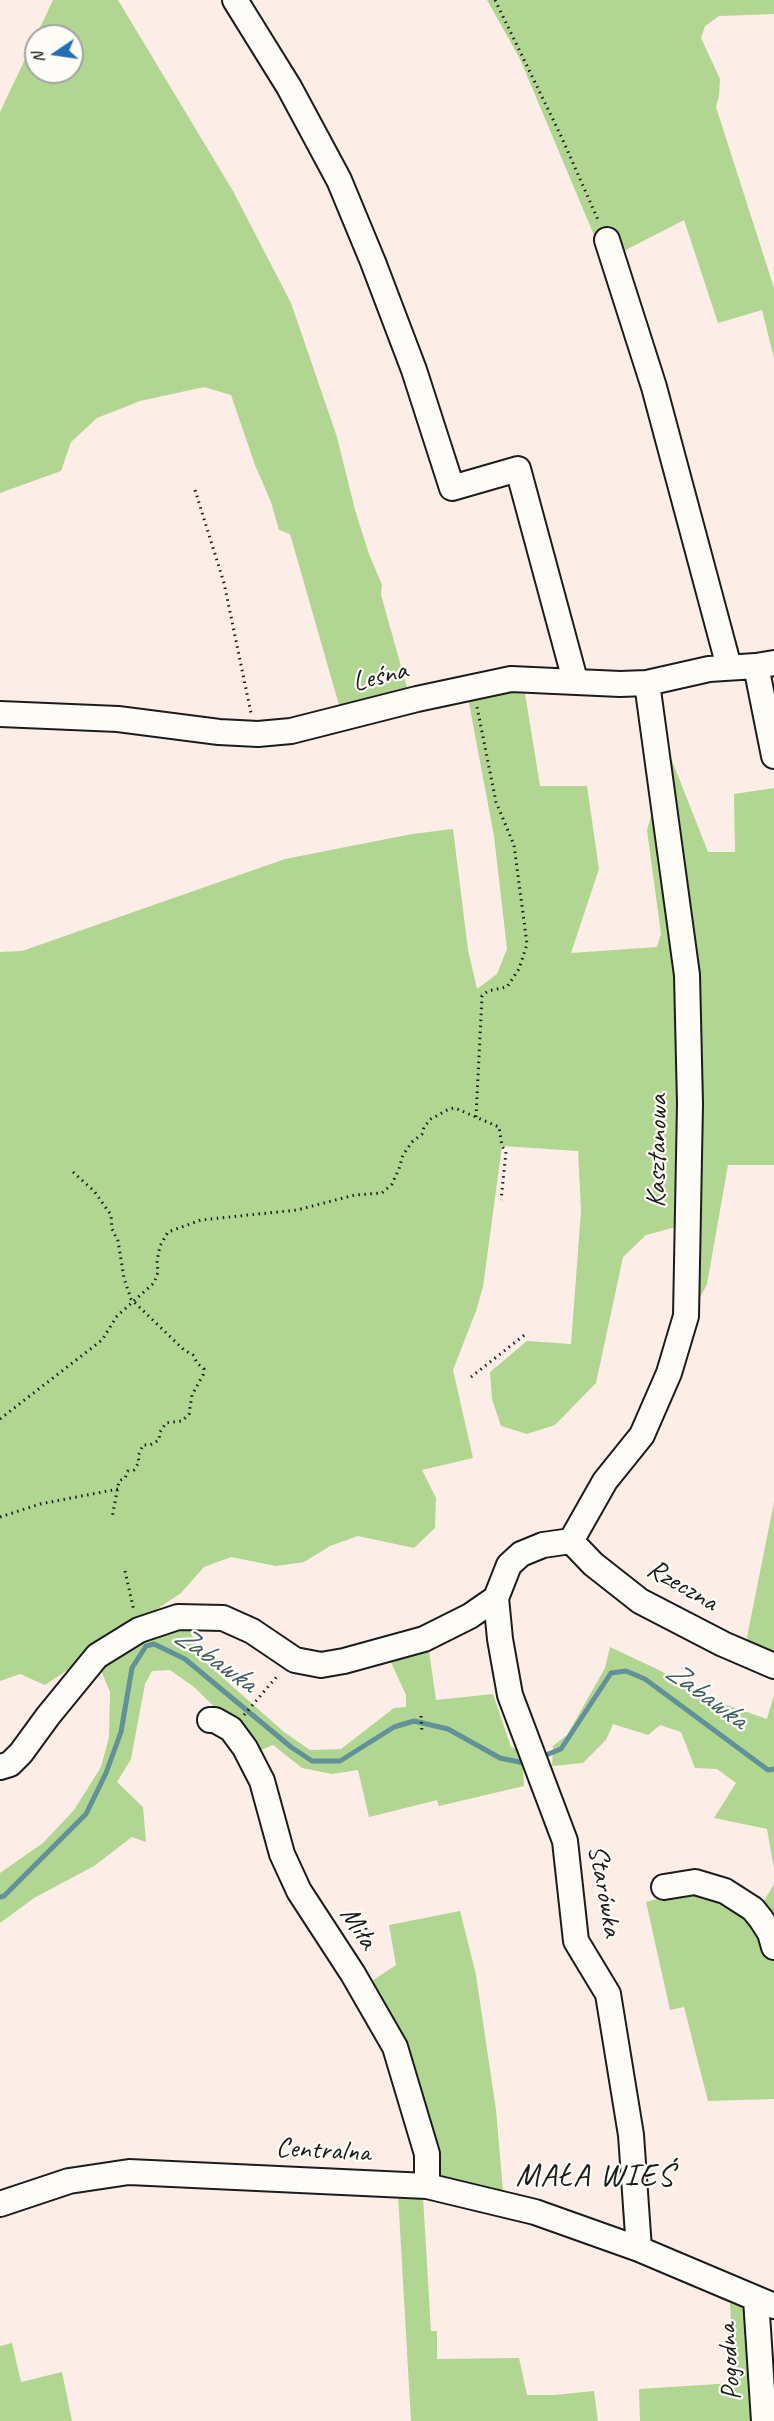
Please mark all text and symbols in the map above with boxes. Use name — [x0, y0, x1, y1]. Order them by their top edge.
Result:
north arrow — [24, 24, 84, 84]
text: N — [28, 51, 49, 65]
street label: Leśna — [349, 654, 411, 700]
street label: Kasztanowa — [640, 1094, 676, 1208]
street label: Rzeczna — [641, 1552, 723, 1620]
water label: Zabawka — [167, 1619, 263, 1701]
water label: Zabawka — [658, 1654, 754, 1738]
street label: Starówka — [579, 1843, 629, 1939]
street label: Miła — [332, 1900, 384, 1956]
street label: Centralna — [275, 2132, 371, 2170]
district label: MAŁA WIEŚ — [516, 2158, 674, 2196]
street label: Pogodna — [711, 2322, 749, 2402]

